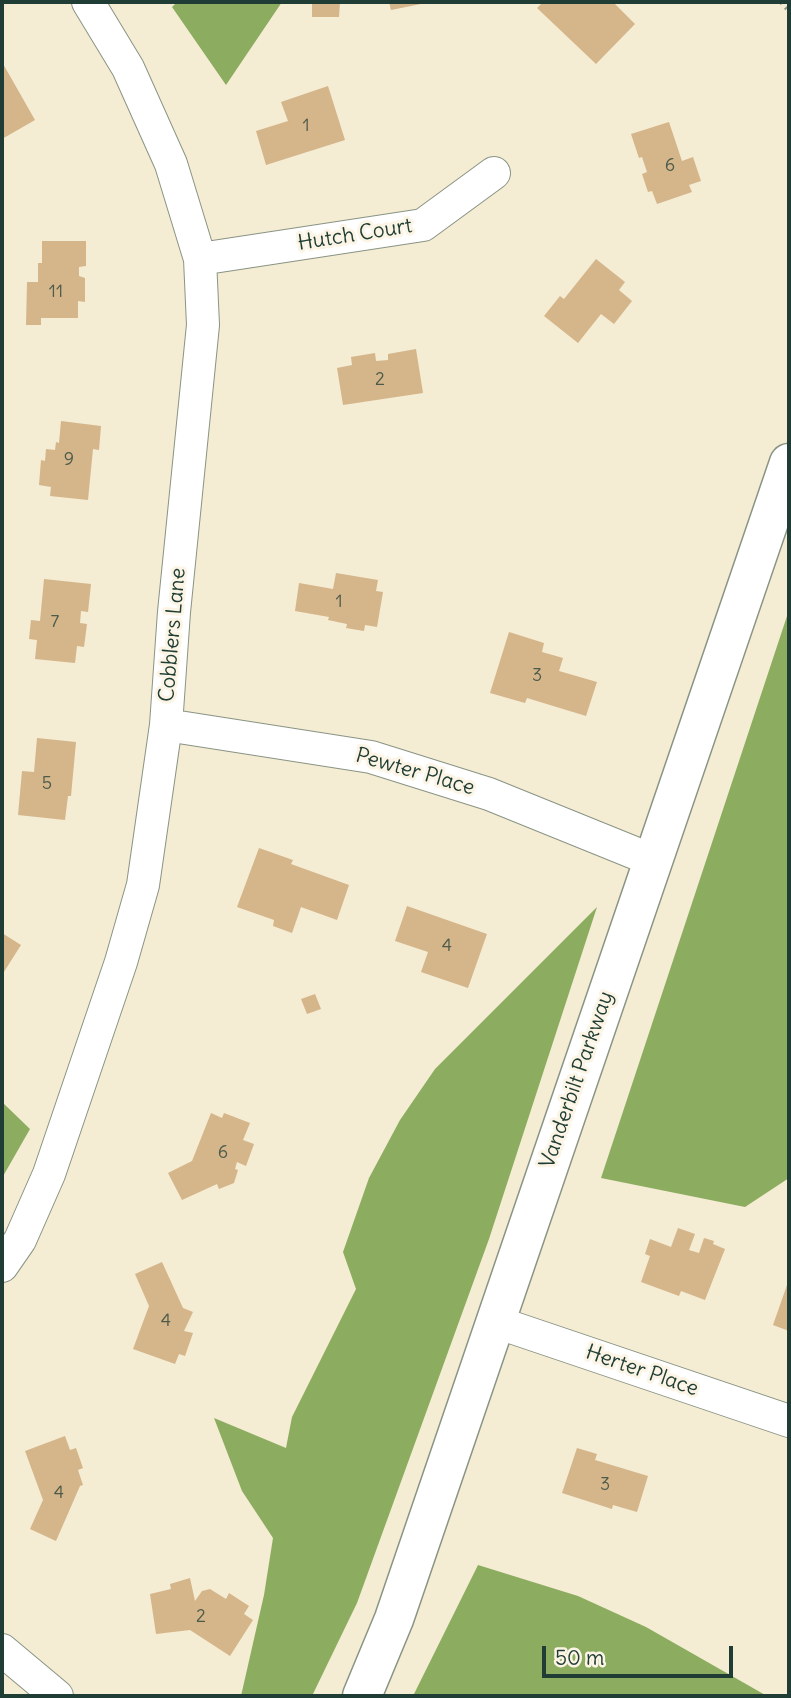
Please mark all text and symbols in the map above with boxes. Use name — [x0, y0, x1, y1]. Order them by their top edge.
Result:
house number: 1 — [302, 115, 310, 137]
house number: 6 — [665, 155, 675, 177]
street label: Hutch Court — [296, 214, 414, 256]
house number: 11 — [49, 281, 63, 303]
house number: 2 — [375, 369, 385, 391]
house number: 9 — [64, 449, 74, 471]
street label: Cobblers Lane — [155, 567, 191, 703]
house number: 1 — [335, 591, 343, 613]
house number: 7 — [51, 611, 59, 633]
house number: 3 — [532, 665, 542, 687]
street label: Pewter Place — [353, 743, 477, 801]
house number: 5 — [42, 773, 52, 795]
house number: 4 — [442, 935, 452, 957]
street label: Vanderbilt Parkway — [535, 988, 619, 1172]
house number: 6 — [218, 1142, 228, 1164]
house number: 4 — [161, 1310, 171, 1332]
street label: Herter Place — [582, 1340, 702, 1402]
house number: 3 — [600, 1474, 610, 1496]
house number: 4 — [54, 1482, 64, 1504]
house number: 2 — [196, 1606, 206, 1628]
scale bar — [546, 1632, 737, 1676]
text: 50 m — [555, 1644, 604, 1671]

